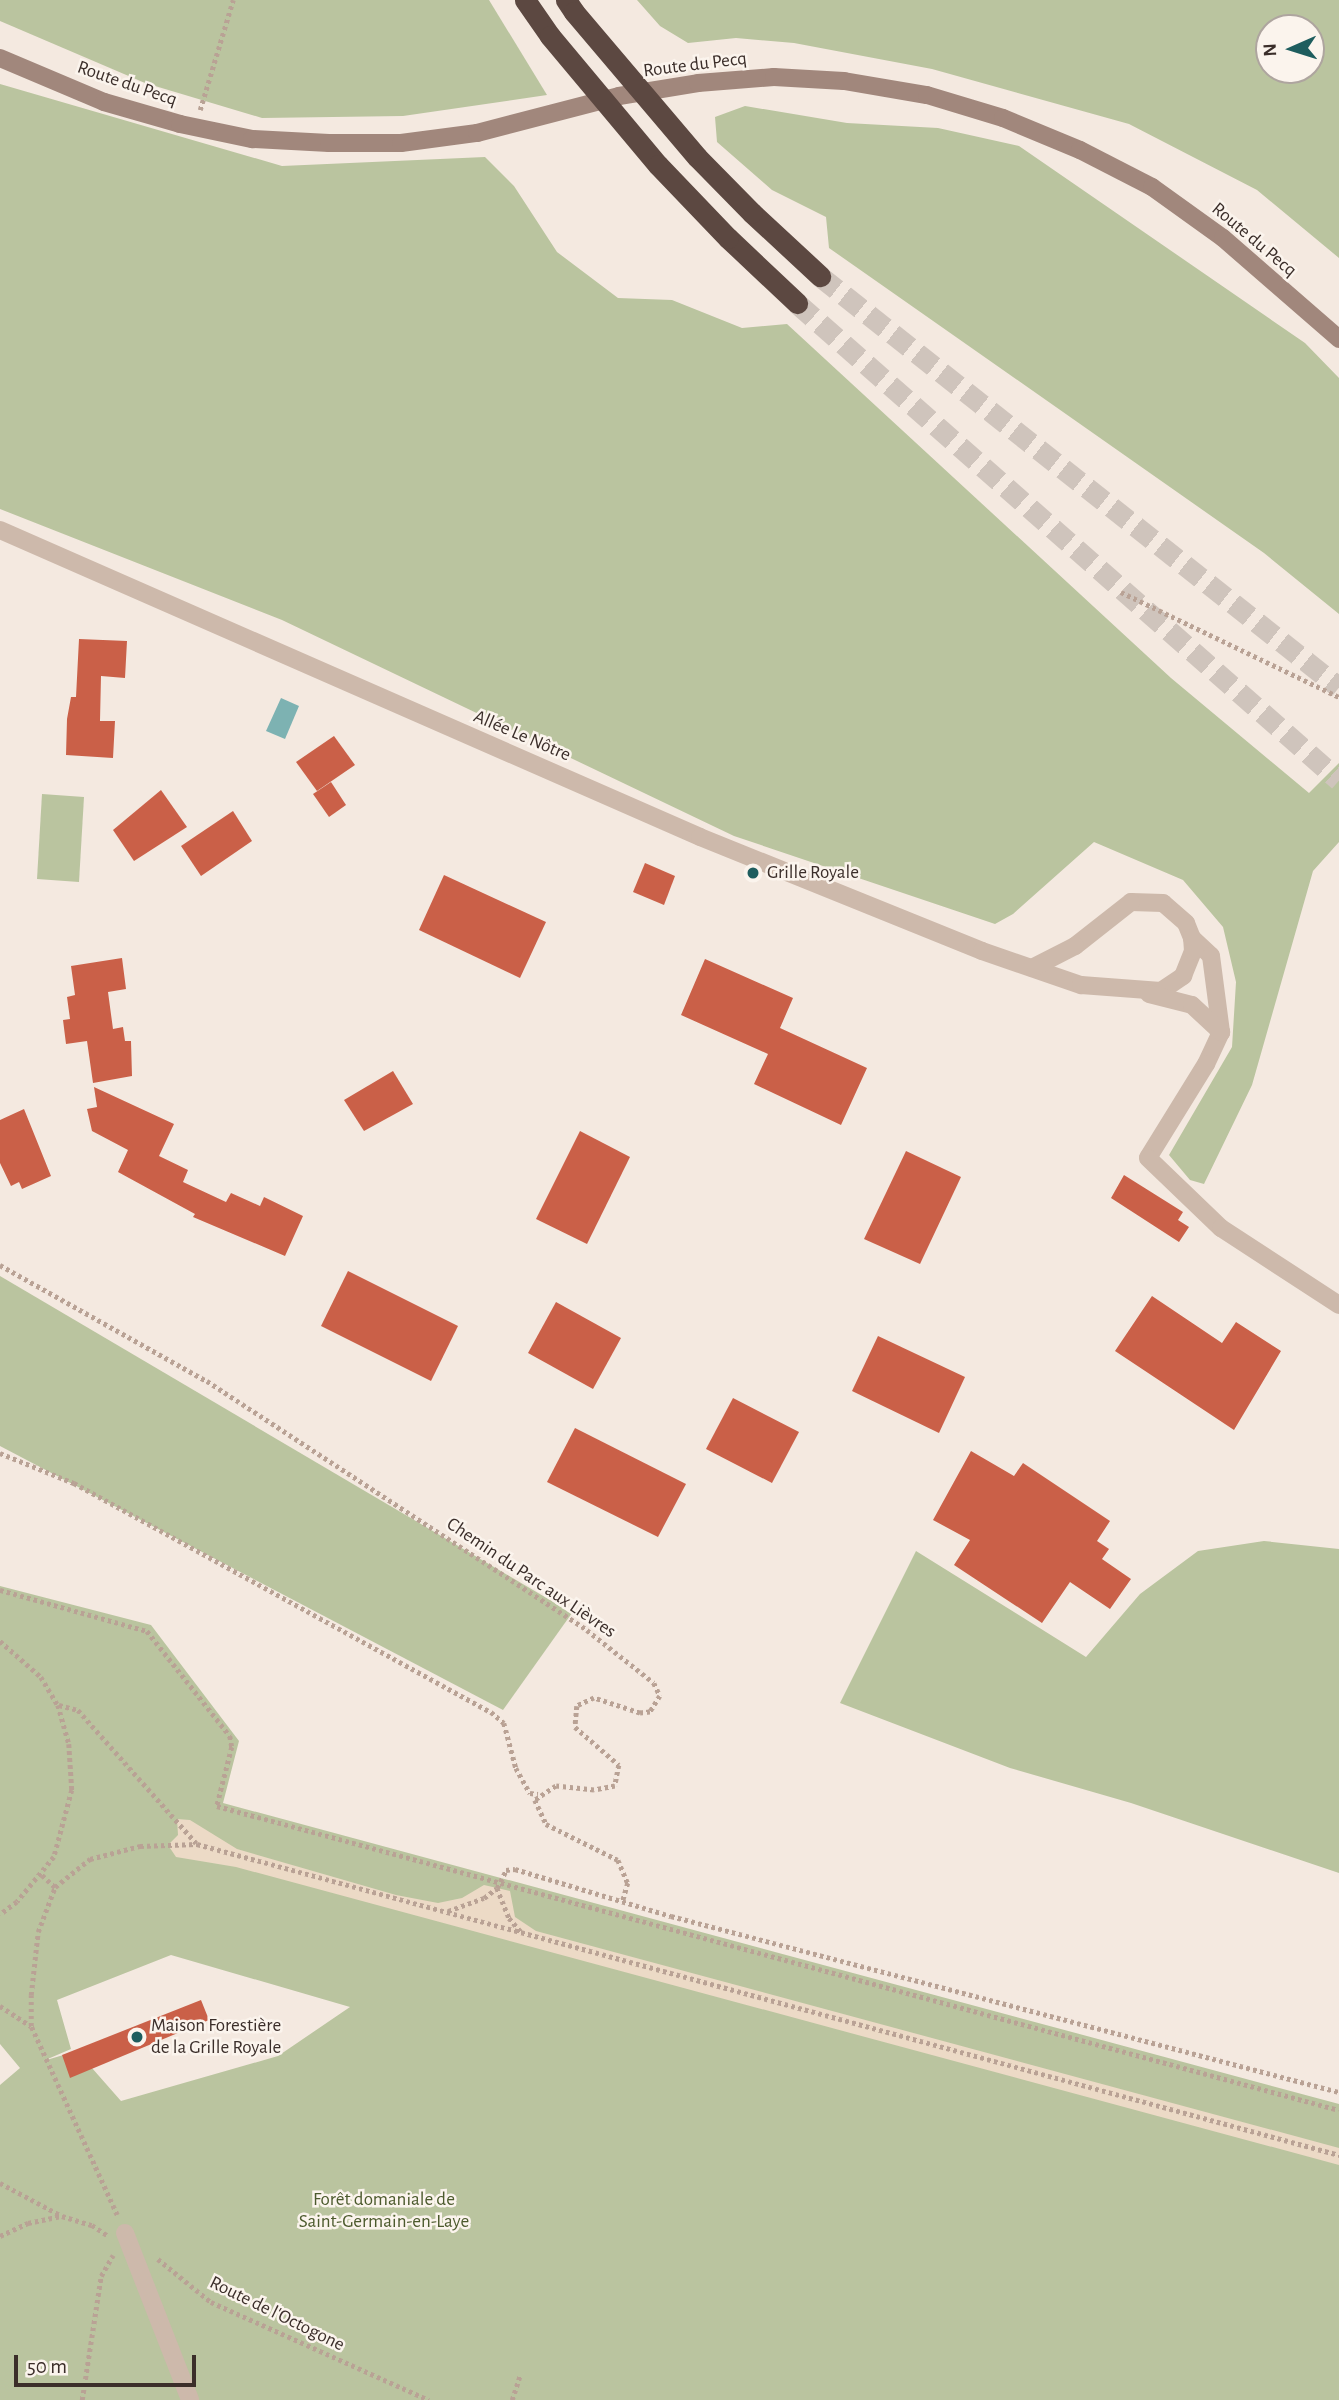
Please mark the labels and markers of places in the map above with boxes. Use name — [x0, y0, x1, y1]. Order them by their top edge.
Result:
place label: Grille Royale — [767, 862, 859, 884]
marker: Grille Royale — [745, 865, 761, 881]
place label: Maison Forestière de la Grille Royale — [151, 2015, 281, 2059]
marker: Maison Forestière de la Grille Royale — [129, 2029, 145, 2045]

